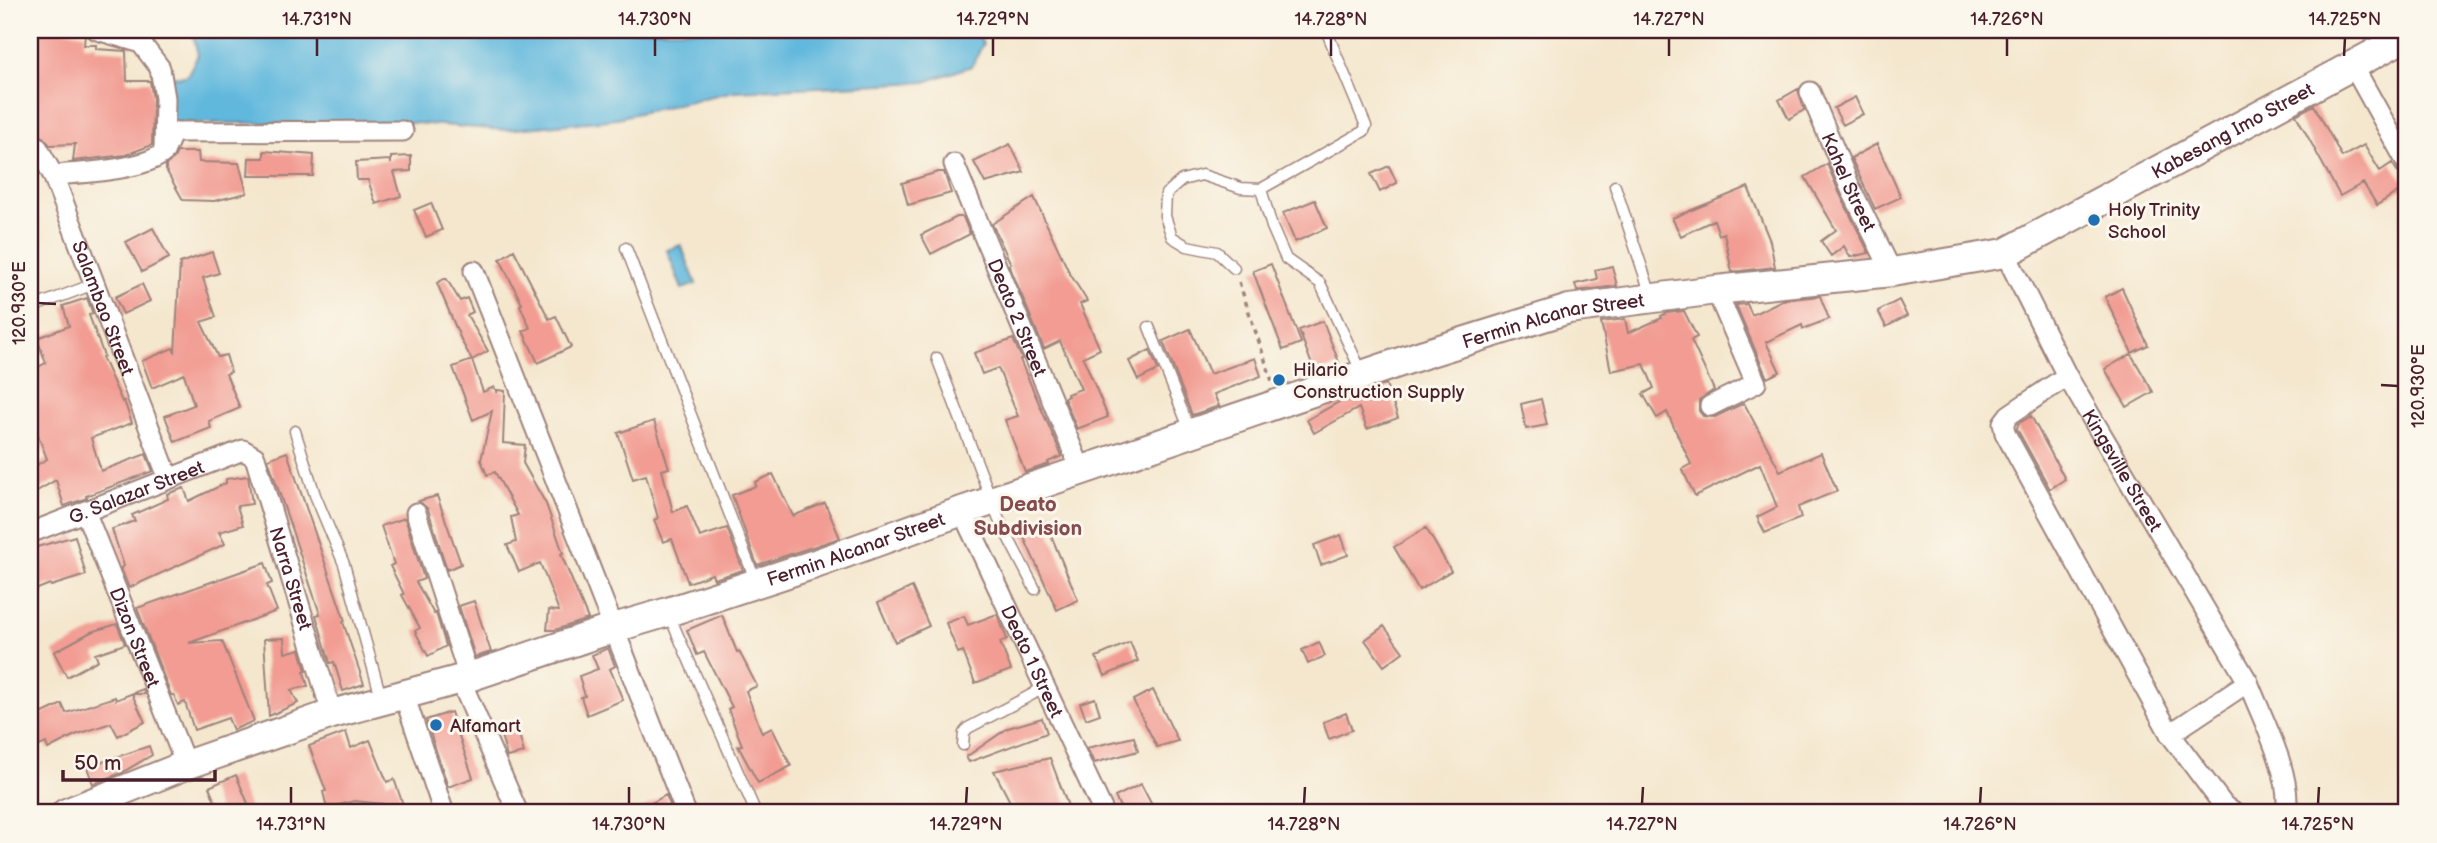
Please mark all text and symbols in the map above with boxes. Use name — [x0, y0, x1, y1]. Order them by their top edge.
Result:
text: 14.731°N — [282, 9, 352, 30]
text: 14.730°N — [618, 9, 692, 30]
text: 14.729°N — [956, 9, 1030, 30]
text: 14.728°N — [1294, 9, 1368, 30]
text: 14.727°N — [1633, 9, 1705, 30]
text: 14.726°N — [1970, 9, 2044, 30]
text: 14.725°N — [2309, 9, 2381, 30]
street label: Kabesang Imo Street — [2148, 78, 2318, 185]
street label: Kahel Street — [1816, 130, 1880, 236]
place label: Holy Trinity School — [2108, 199, 2201, 244]
marker: Holy Trinity School — [2086, 212, 2102, 228]
street label: Salambao Street — [66, 238, 138, 379]
street label: Deato 2 Street — [982, 256, 1051, 380]
text: 120.930°E — [9, 261, 30, 345]
street label: Fermin Alcanar Street — [1460, 289, 1646, 354]
text: 120.930°E — [2408, 344, 2429, 428]
place label: Hilario Construction Supply — [1293, 359, 1465, 404]
marker: Hilario Construction Supply — [1271, 372, 1287, 388]
street label: Kingsville Street — [2076, 406, 2166, 536]
street label: G. Salazar Street — [66, 456, 208, 530]
district label: Deato Subdivision — [974, 492, 1082, 541]
street label: Fermin Alcanar Street — [764, 508, 948, 592]
street label: Narra Street — [264, 524, 316, 633]
street label: Dizon Street — [104, 585, 164, 691]
street label: Deato 1 Street — [995, 602, 1068, 722]
place label: Alfamart — [450, 715, 521, 738]
marker: Alfamart — [428, 717, 444, 733]
scale bar — [63, 738, 215, 782]
text: 50 m — [74, 751, 121, 776]
text: 14.731°N — [256, 814, 326, 835]
text: 14.730°N — [592, 814, 666, 835]
text: 14.729°N — [929, 814, 1003, 835]
text: 14.728°N — [1267, 814, 1341, 835]
text: 14.727°N — [1606, 814, 1678, 835]
text: 14.726°N — [1943, 814, 2017, 835]
text: 14.725°N — [2282, 814, 2354, 835]

